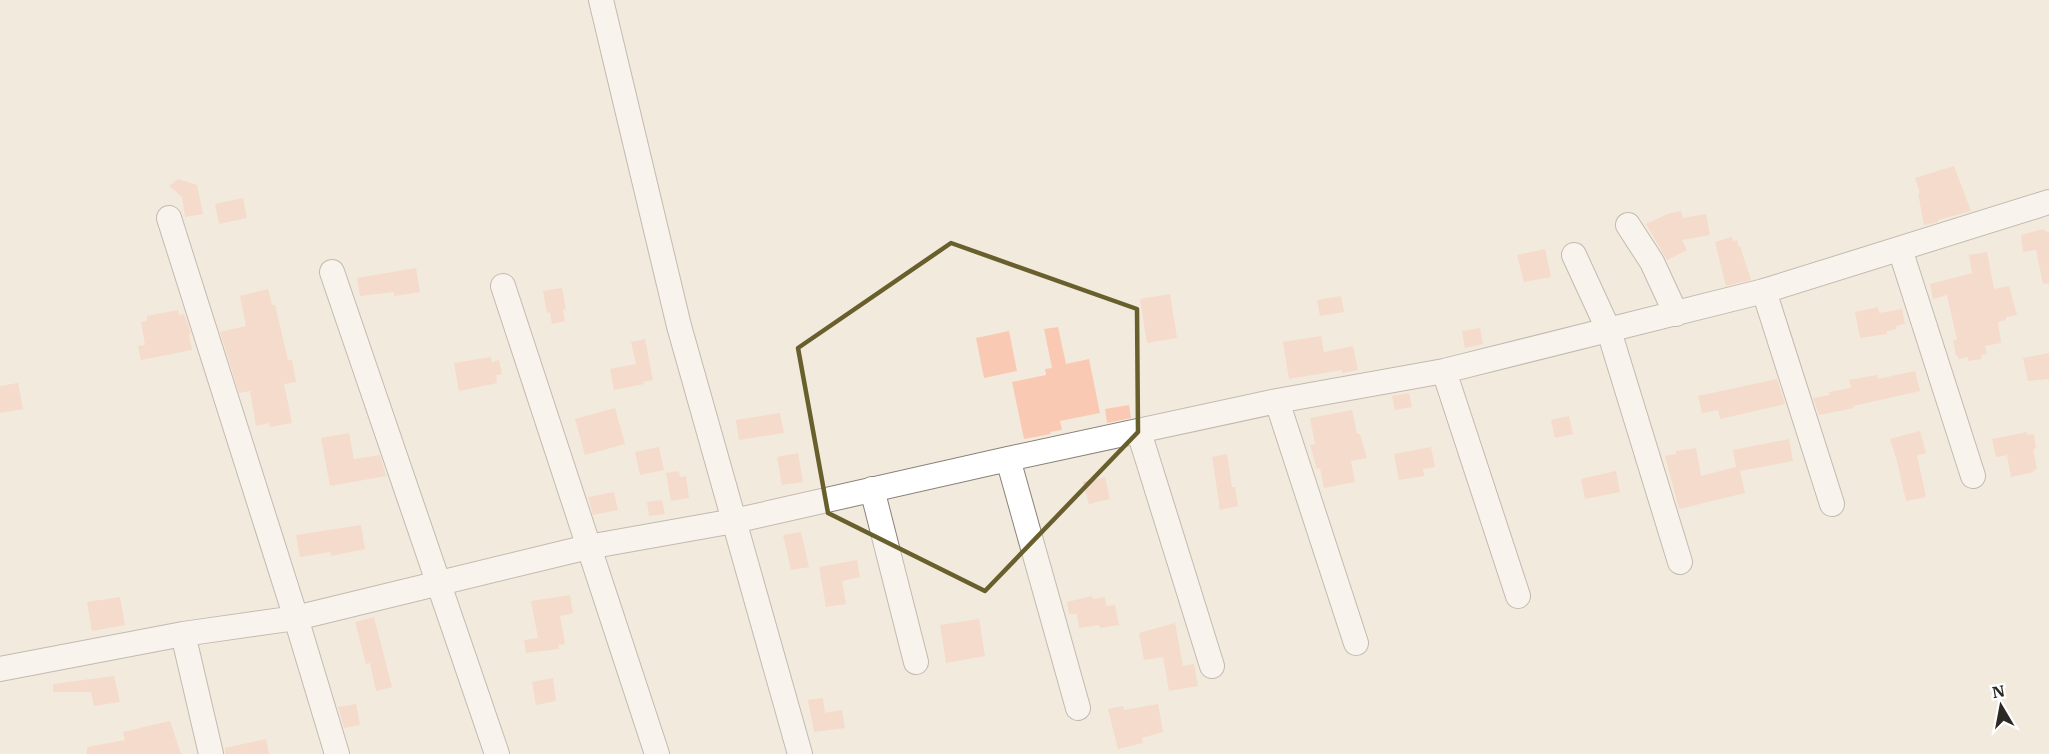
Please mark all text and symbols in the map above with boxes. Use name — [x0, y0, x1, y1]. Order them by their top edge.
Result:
north arrow — [1971, 676, 2031, 736]
text: N — [1990, 680, 2006, 702]

